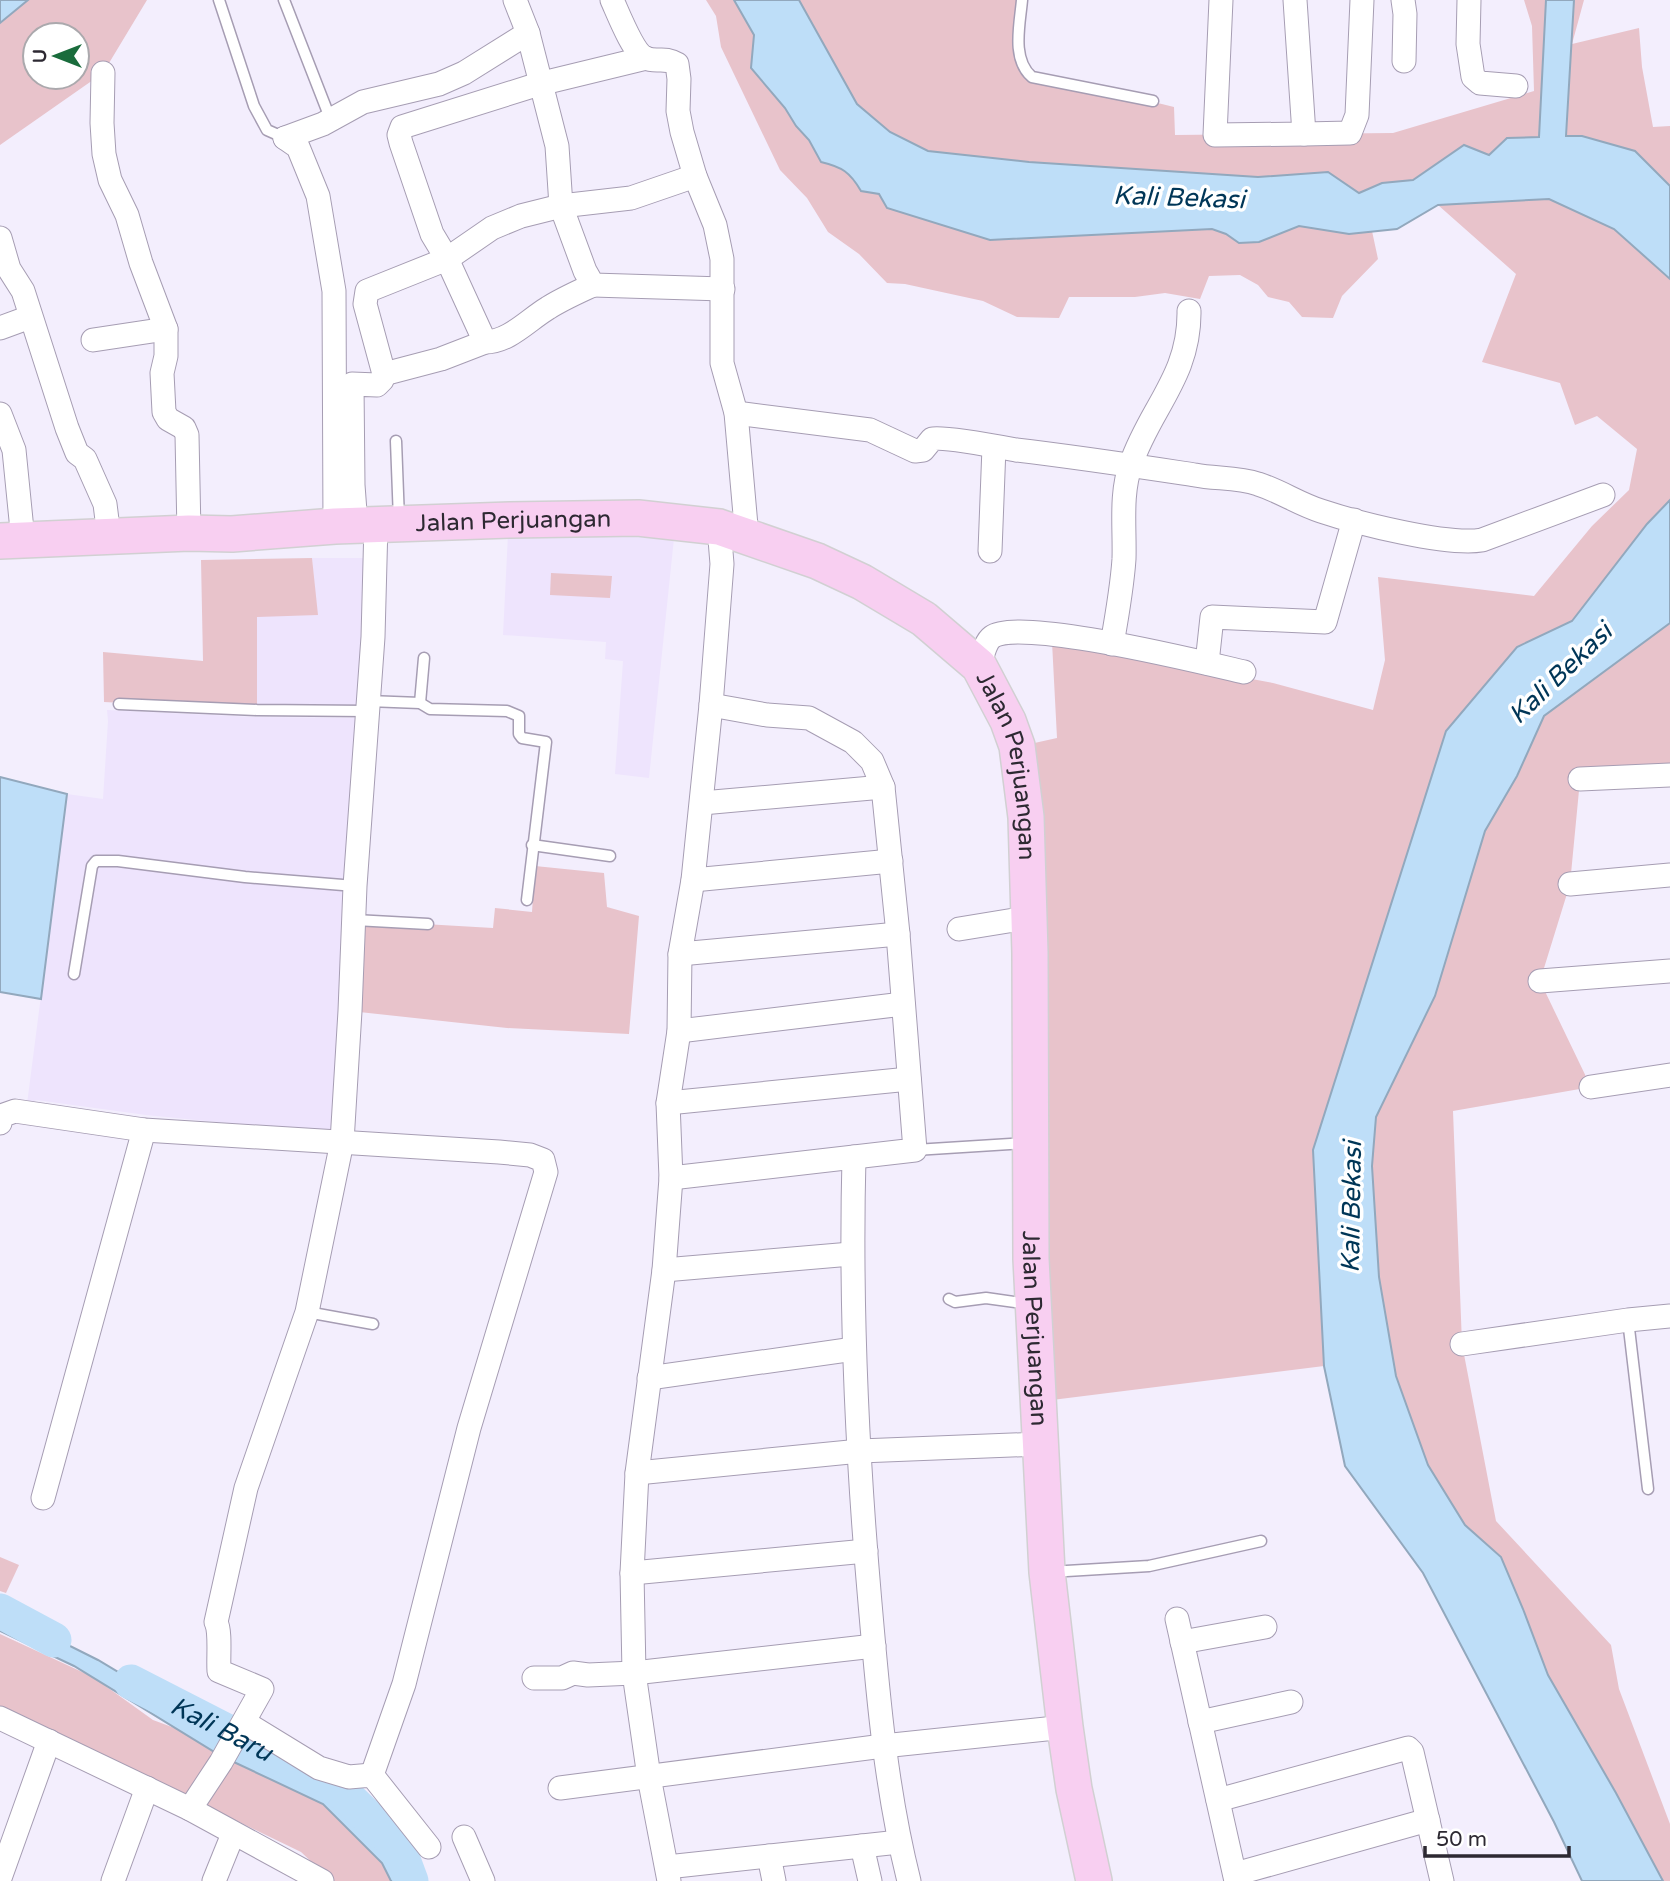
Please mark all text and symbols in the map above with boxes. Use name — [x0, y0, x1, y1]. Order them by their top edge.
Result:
north arrow — [21, 21, 91, 91]
text: U — [29, 49, 51, 63]
water label: Kali Bekasi — [1113, 180, 1249, 215]
street label: Jalan Perjuangan — [415, 504, 612, 538]
water label: Kali Bekasi — [1502, 614, 1621, 730]
street label: Jalan Perjuangan — [969, 667, 1041, 861]
water label: Kali Bekasi — [1335, 1137, 1368, 1273]
street label: Jalan Perjuangan — [1016, 1231, 1054, 1427]
water label: Kali Baru — [165, 1690, 279, 1769]
scale bar — [1425, 1814, 1568, 1858]
text: 50 m — [1436, 1827, 1487, 1852]

